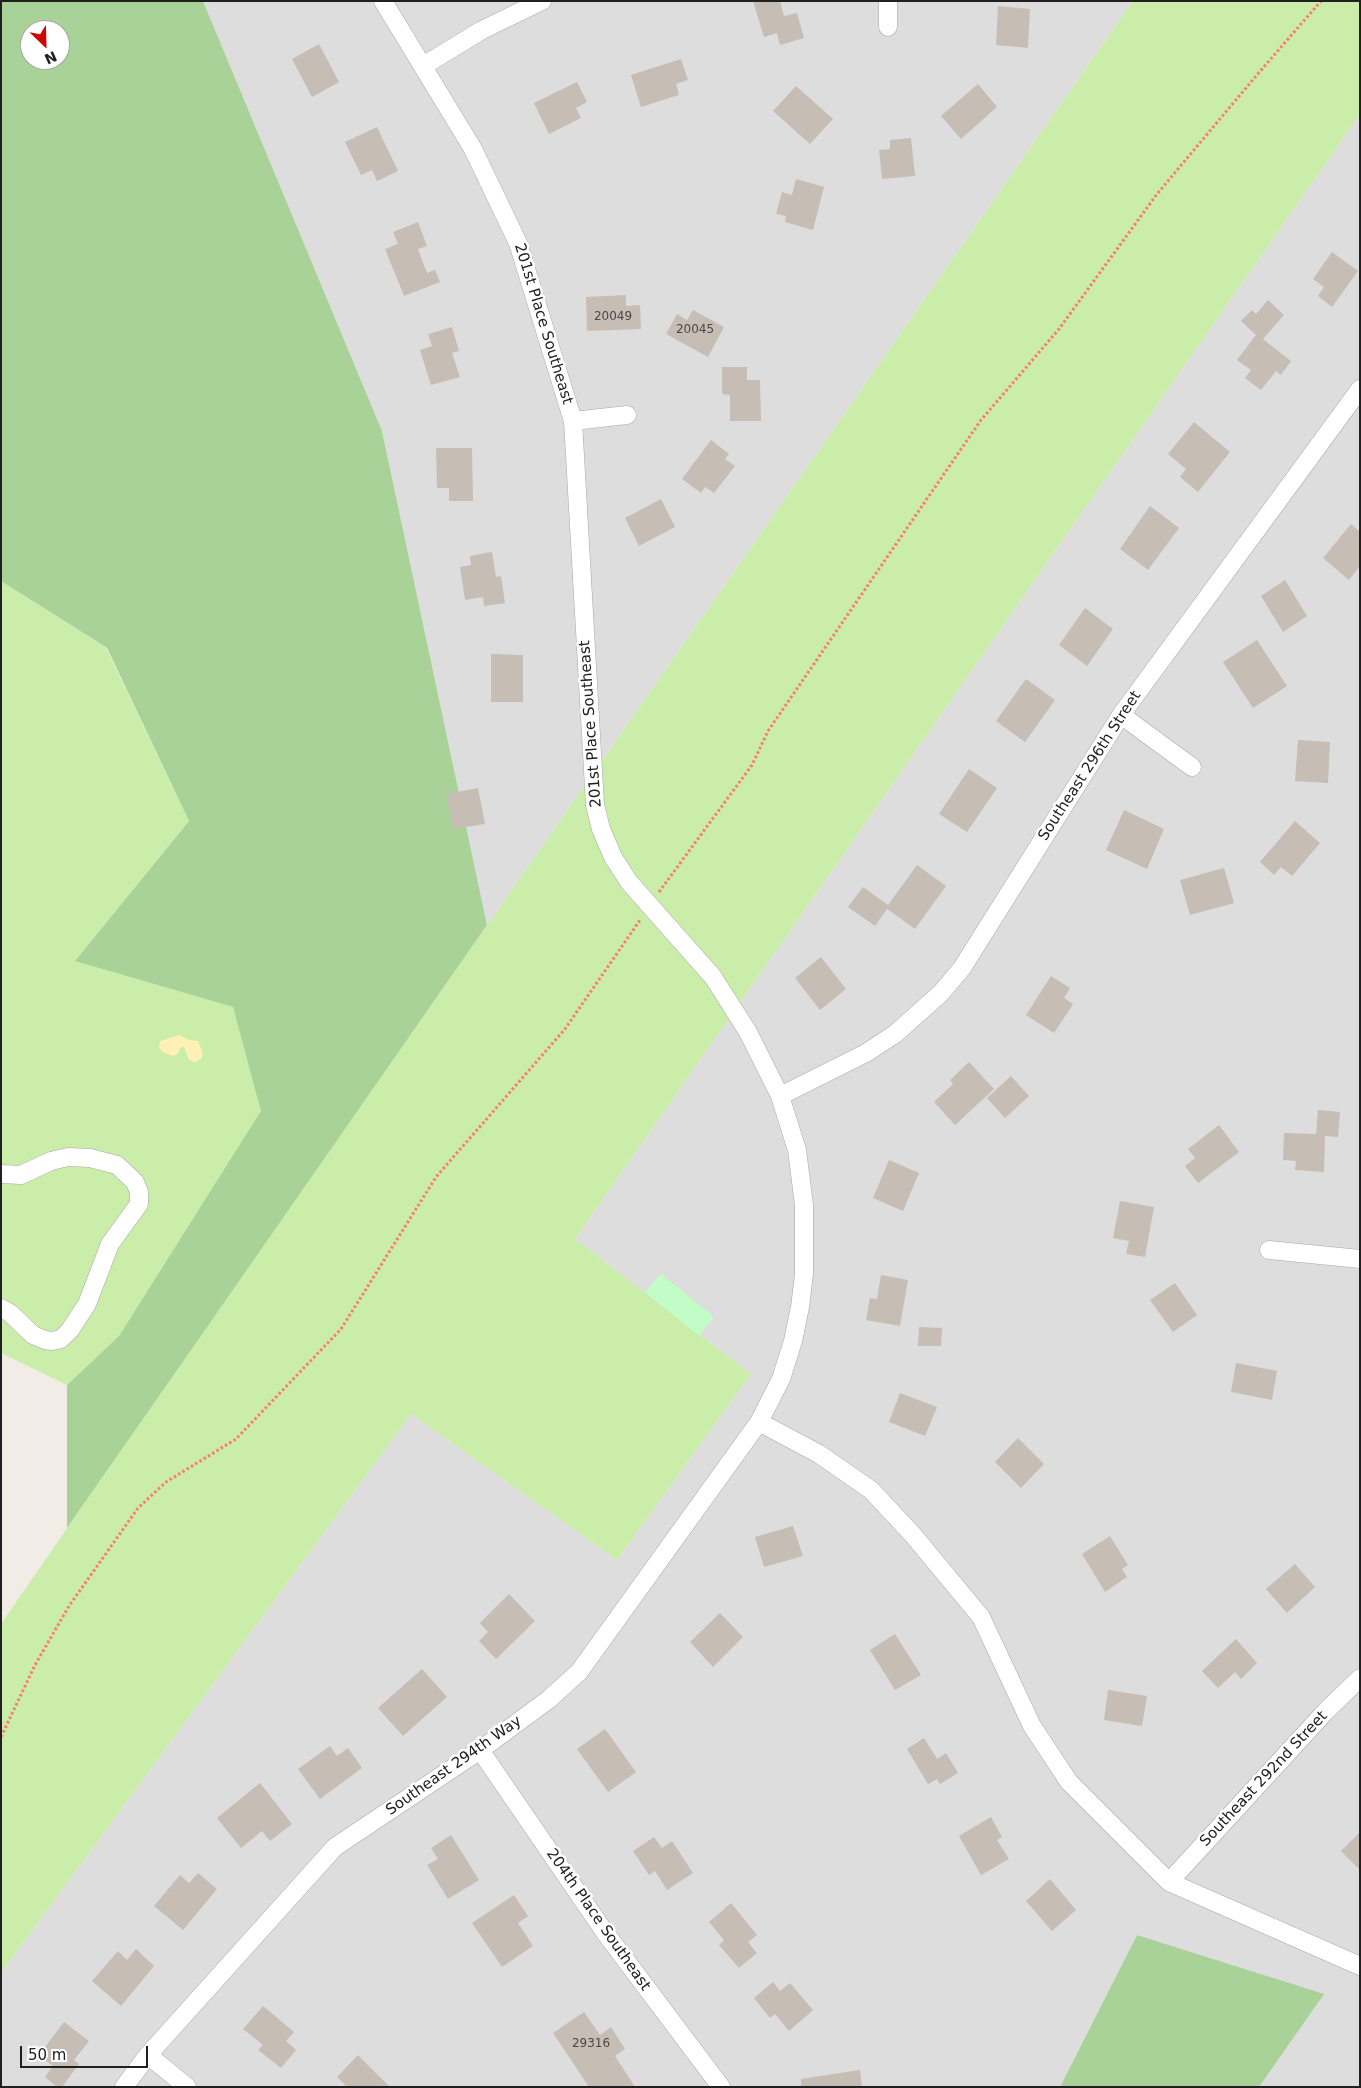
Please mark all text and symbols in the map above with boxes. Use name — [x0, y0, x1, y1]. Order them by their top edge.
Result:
north arrow — [20, 20, 70, 70]
text: N — [42, 48, 59, 67]
street label: 201st Place Southeast — [510, 241, 576, 407]
house number: 20049 — [594, 310, 632, 324]
house number: 20045 — [676, 323, 714, 337]
street label: 201st Place Southeast — [576, 640, 606, 808]
street label: Southeast 296th Street — [1035, 688, 1145, 844]
street label: Southeast 292nd Street — [1197, 1708, 1331, 1850]
street label: Southeast 294th Way — [383, 1712, 525, 1820]
street label: 204th Place Southeast — [542, 1846, 654, 1994]
scale bar — [22, 2036, 150, 2068]
house number: 29316 — [572, 2037, 610, 2051]
text: 50 m — [28, 2046, 66, 2064]

